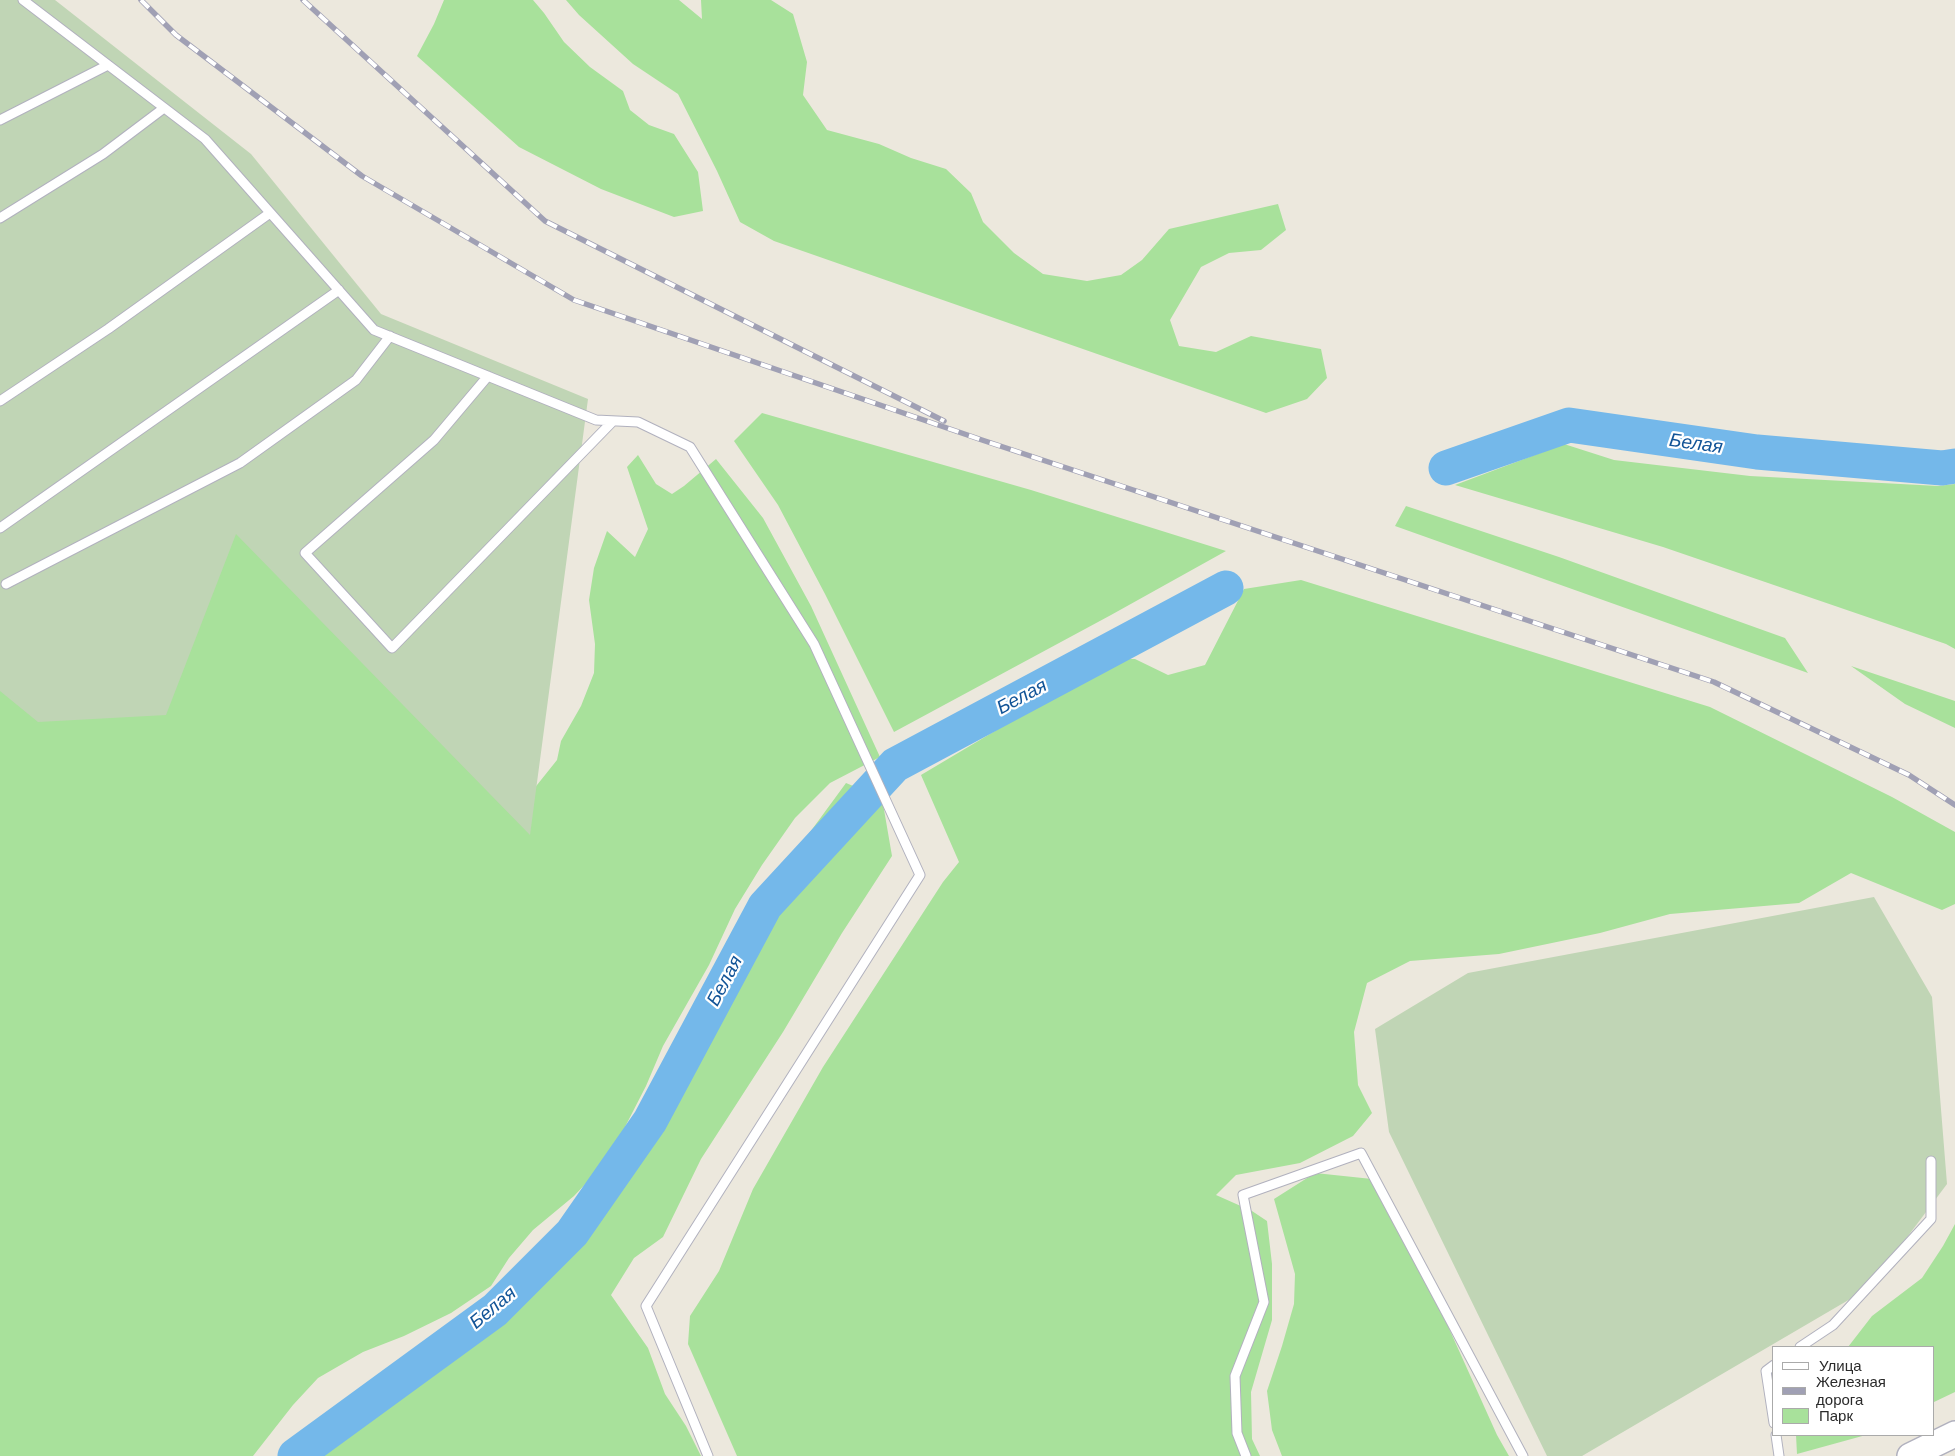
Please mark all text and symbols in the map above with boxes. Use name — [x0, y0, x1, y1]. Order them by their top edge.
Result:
water label: Белая — [1668, 429, 1724, 459]
water label: Белая — [993, 674, 1051, 720]
water label: Белая — [702, 952, 748, 1010]
water label: Белая — [465, 1282, 521, 1334]
legend — [1772, 1346, 1935, 1436]
text: Улица — [1819, 1357, 1862, 1375]
text: Железная дорога — [1816, 1373, 1886, 1409]
text: Парк — [1819, 1407, 1853, 1425]

